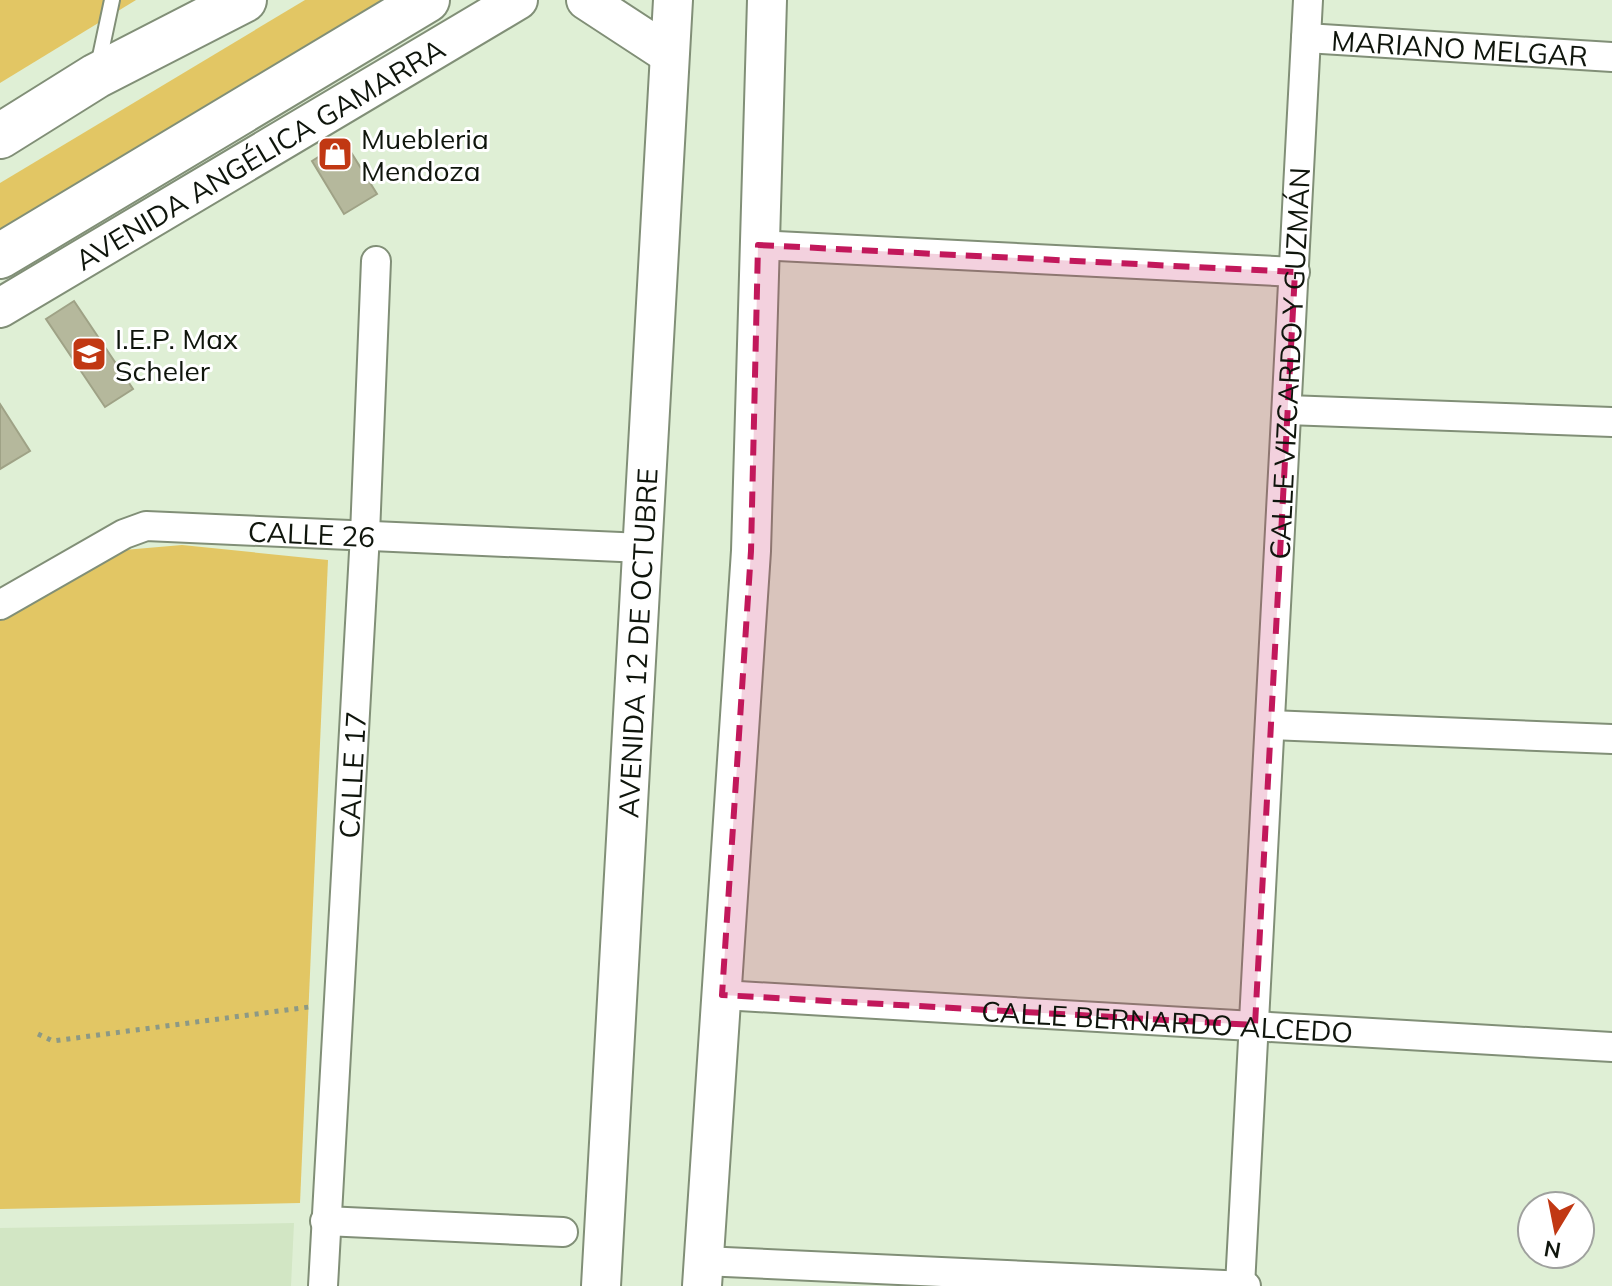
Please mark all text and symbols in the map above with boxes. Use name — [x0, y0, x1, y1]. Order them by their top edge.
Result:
street label: MARIANO MELGAR — [1330, 22, 1589, 73]
street label: AVENIDA ANGÉLICA GAMARRA — [68, 30, 451, 277]
place label: Muebleria Mendoza — [361, 121, 489, 188]
shop icon: Muebleria Mendoza — [316, 135, 354, 173]
street label: CALLE VIZCARDO Y GUZMÁN — [1261, 166, 1317, 560]
place label: I.E.P. Max Scheler — [115, 321, 238, 388]
school or university icon: I.E.P. Max Scheler — [70, 335, 108, 373]
street label: AVENIDA 12 DE OCTUBRE — [610, 467, 664, 819]
street label: CALLE 26 — [247, 513, 376, 554]
street label: CALLE 17 — [331, 710, 373, 839]
street label: CALLE BERNARDO ALCEDO — [980, 993, 1354, 1049]
north arrow — [1516, 1190, 1596, 1270]
text: N — [1542, 1234, 1563, 1265]

